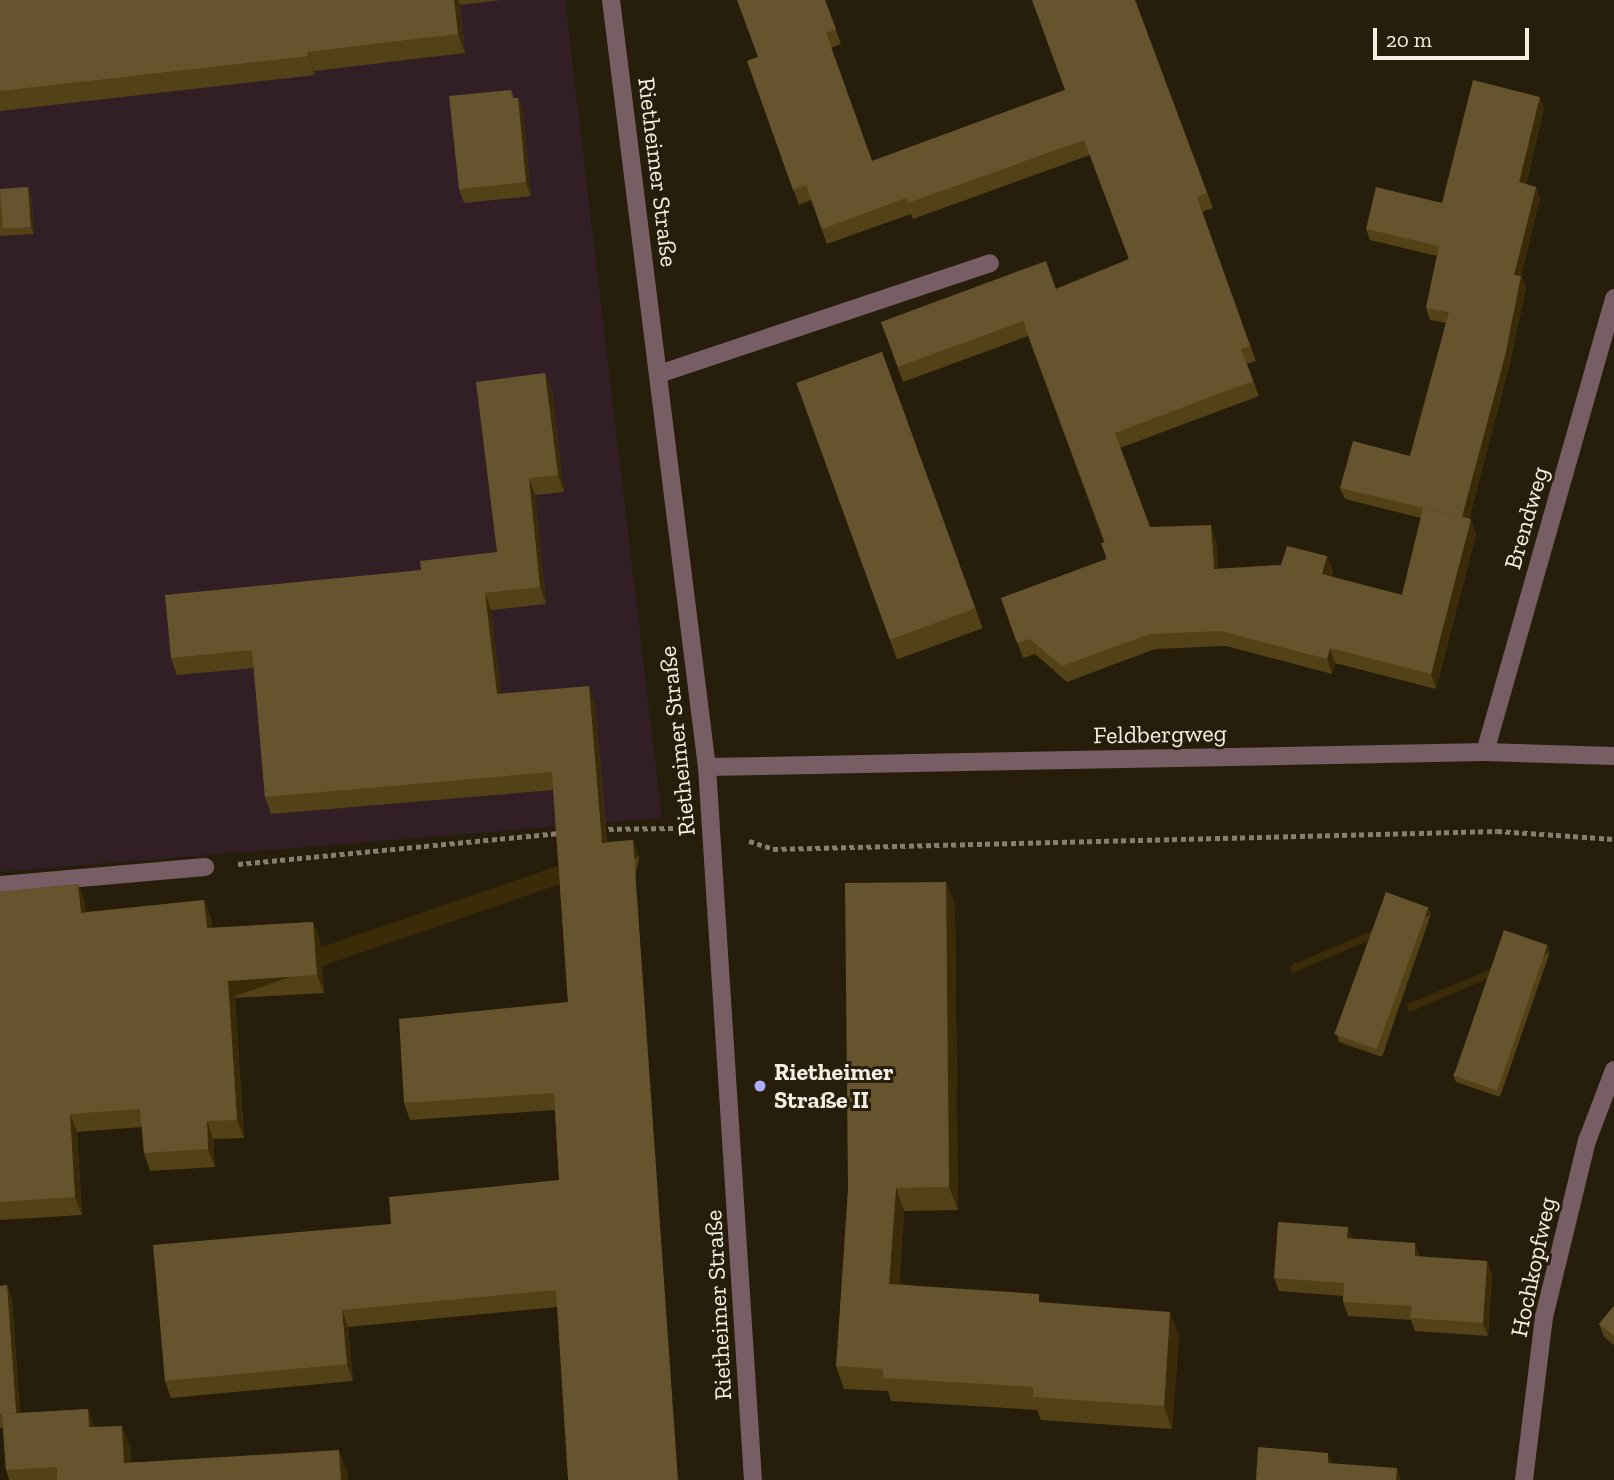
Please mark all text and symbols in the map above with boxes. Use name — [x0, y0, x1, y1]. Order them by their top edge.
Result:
scale bar — [1376, 14, 1532, 58]
text: 20 m — [1386, 27, 1432, 52]
street label: Rietheimer Straße — [632, 75, 684, 269]
street label: Brendweg — [1498, 463, 1554, 573]
street label: Rietheimer Straße — [653, 645, 701, 837]
street label: Feldbergweg — [1093, 718, 1227, 750]
place label: Rietheimer Straße II — [774, 1058, 894, 1114]
marker: Rietheimer Straße II — [752, 1078, 768, 1094]
street label: Hochkopfweg — [1504, 1194, 1562, 1340]
street label: Rietheimer Straße — [699, 1209, 737, 1401]

